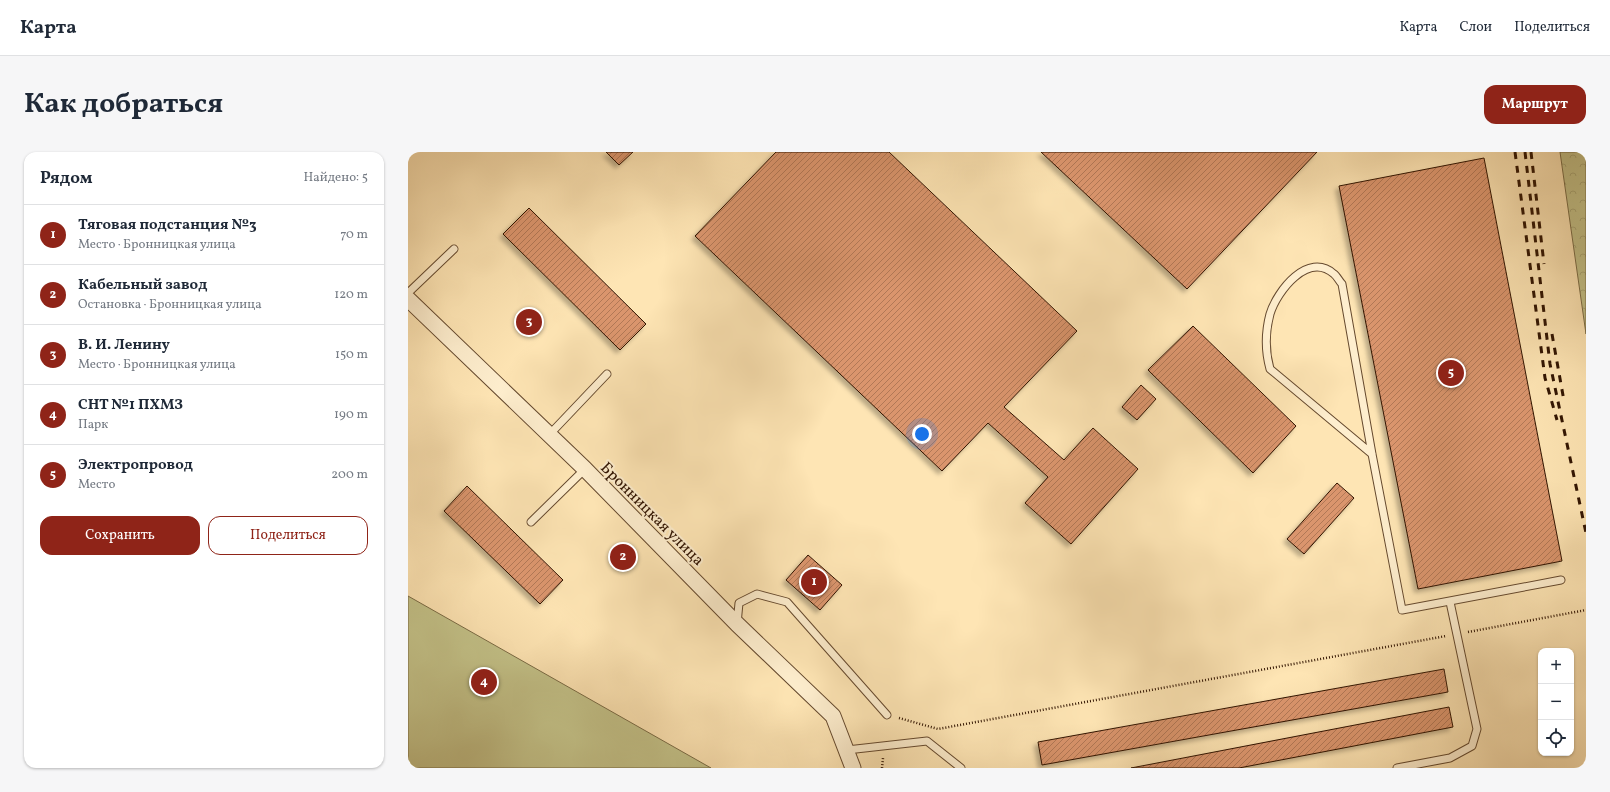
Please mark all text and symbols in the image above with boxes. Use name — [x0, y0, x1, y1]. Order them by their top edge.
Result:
text: Карта — [20, 15, 77, 41]
text: Карта — [1399, 18, 1437, 37]
text: Слои — [1459, 18, 1492, 37]
text: Поделиться — [1514, 18, 1590, 37]
text: Как добраться — [24, 85, 223, 124]
button: Маршрут — [1484, 85, 1586, 124]
text: Рядом — [40, 167, 93, 190]
text: Найдено: 5 — [304, 169, 368, 187]
text: Тяговая подстанция №3 — [78, 215, 257, 236]
text: 1 — [50, 226, 56, 244]
text: 70 m — [340, 226, 368, 244]
text: Место · Бронницкая улица — [78, 236, 236, 254]
text: Кабельный завод — [78, 275, 207, 296]
text: 2 — [50, 286, 56, 304]
text: 120 m — [334, 286, 368, 304]
text: Остановка · Бронницкая улица — [78, 296, 262, 314]
pin: 3 — [516, 307, 542, 337]
text: В. И. Ленину — [78, 335, 170, 356]
text: 3 — [50, 346, 56, 364]
text: 150 m — [335, 346, 368, 364]
text: Место · Бронницкая улица — [78, 356, 236, 374]
pin: 5 — [1438, 358, 1464, 388]
text: СНТ №1 ПХМЗ — [78, 395, 183, 416]
text: 4 — [49, 406, 57, 424]
text: 190 m — [334, 406, 368, 424]
text: Парк — [78, 416, 108, 434]
your location — [912, 424, 932, 444]
text: Электропровод — [78, 455, 193, 476]
street label: Бронницкая улица — [595, 458, 708, 571]
text: 5 — [50, 466, 56, 484]
text: 200 m — [331, 466, 368, 484]
text: Место — [78, 476, 115, 494]
button: Сохранить — [40, 516, 200, 555]
button: Поделиться — [208, 516, 368, 555]
pin: 2 — [610, 542, 636, 572]
pin: 1 — [801, 567, 827, 597]
map controls — [1538, 648, 1574, 756]
button: + — [1538, 648, 1574, 684]
pin: 4 — [471, 667, 497, 697]
button: − — [1538, 684, 1574, 720]
button: locate — [1538, 720, 1574, 756]

